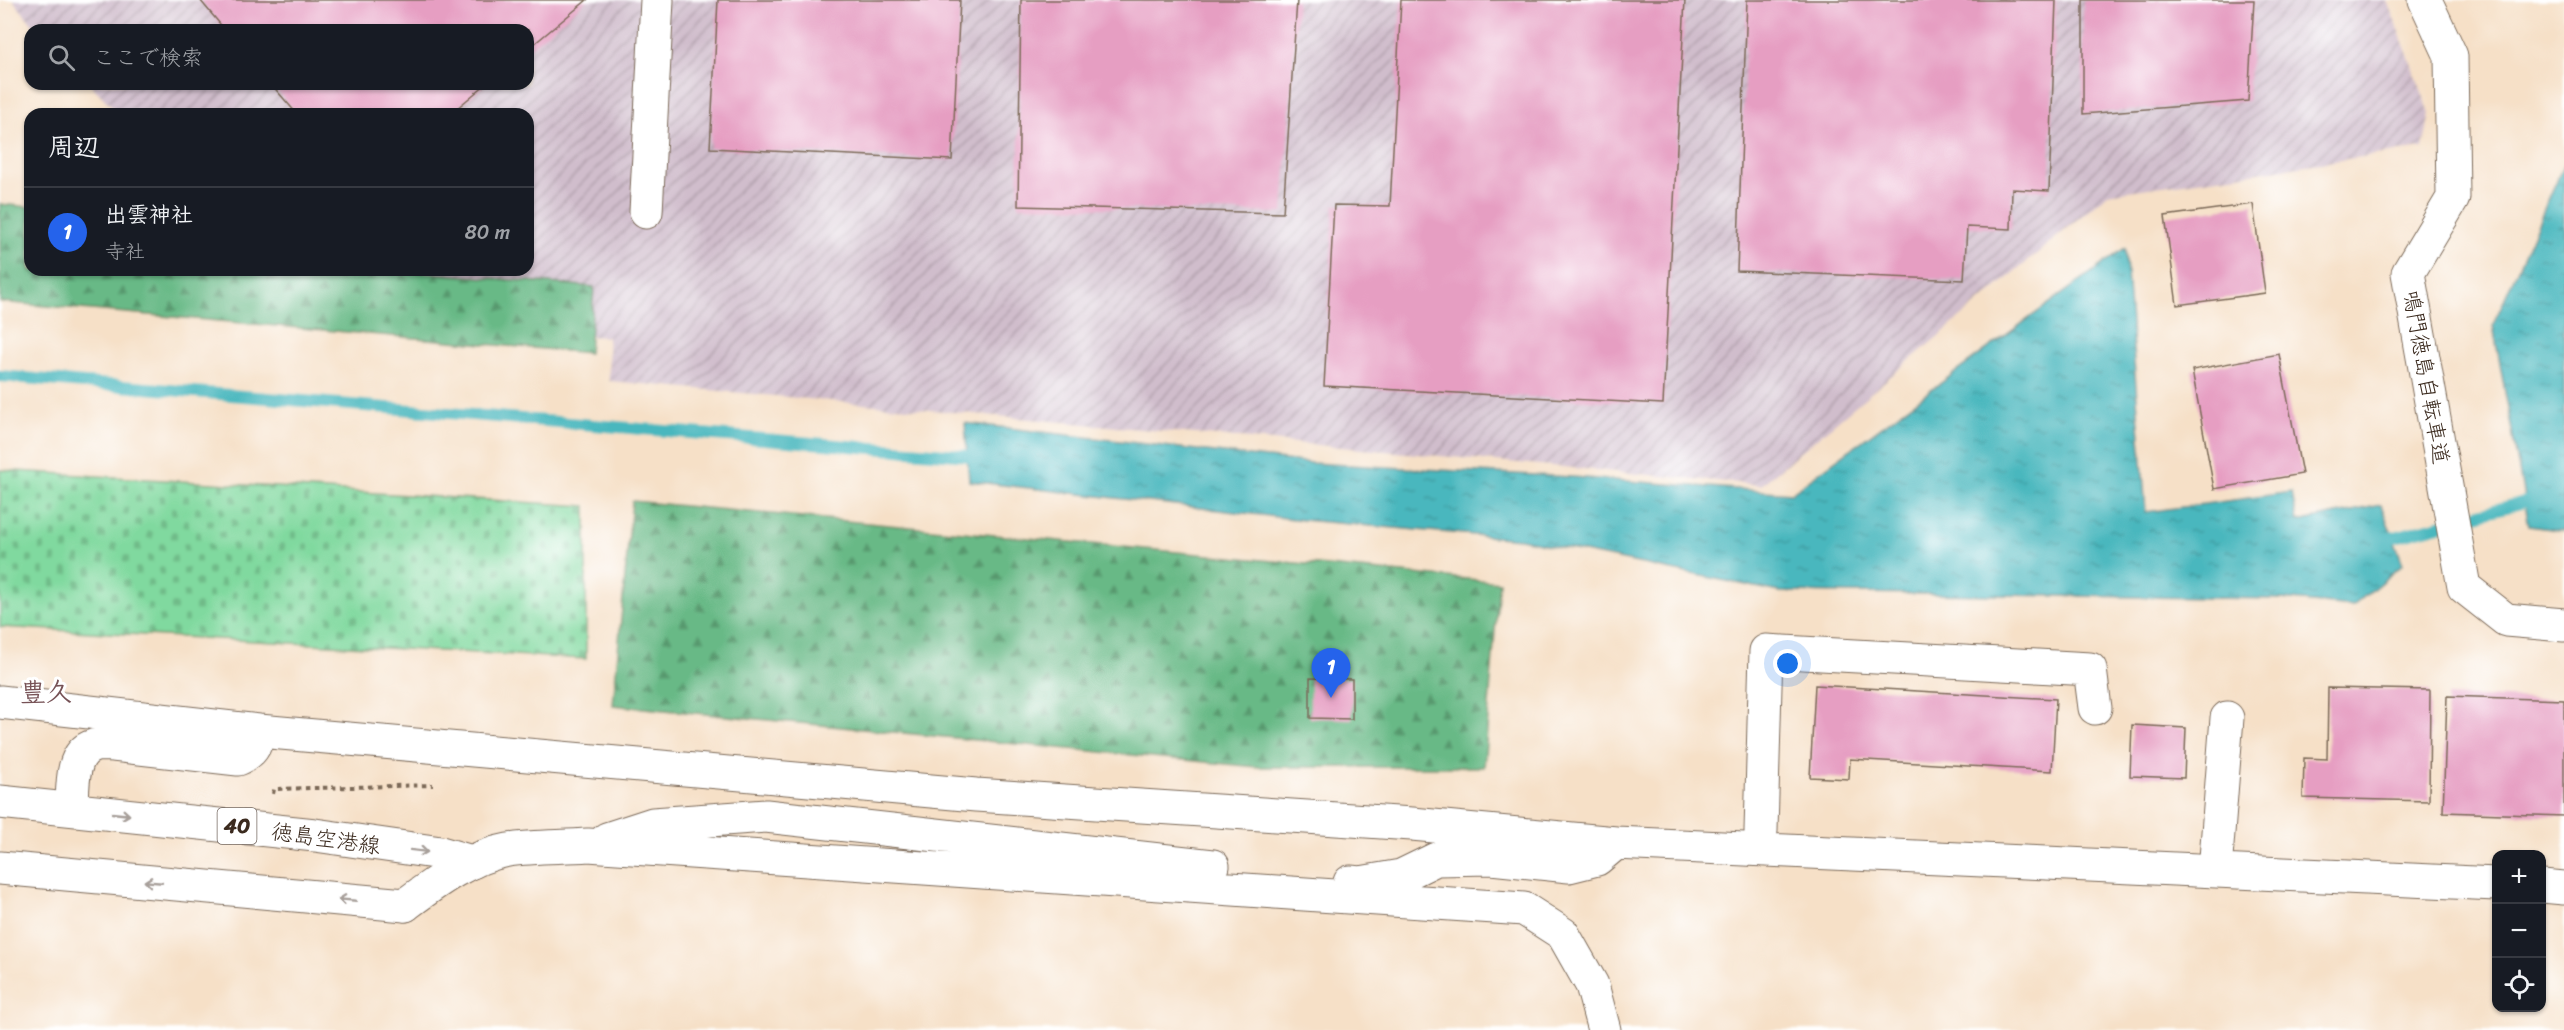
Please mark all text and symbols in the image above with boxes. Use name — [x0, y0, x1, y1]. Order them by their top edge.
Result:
search box — [24, 24, 534, 90]
text: ここで検索 — [93, 38, 203, 77]
icon: search — [45, 41, 78, 74]
text: 周辺 — [48, 124, 100, 170]
text: 出雲神社 — [105, 195, 193, 234]
text: 1 — [63, 215, 72, 250]
text: 80 m — [465, 215, 510, 250]
text: 寺社 — [105, 234, 145, 269]
street label: 鳴門徳島自転車道 — [2392, 287, 2461, 467]
pin: 1 — [1312, 648, 1350, 698]
your location — [1773, 649, 1802, 678]
district label: 豊久 — [20, 669, 72, 715]
one-way arrow — [110, 808, 130, 819]
road number: 40 — [218, 808, 256, 844]
street label: 徳島空港線 — [269, 812, 383, 865]
one-way arrow — [408, 845, 428, 856]
map controls — [2492, 850, 2546, 1012]
button: + — [2492, 850, 2546, 904]
one-way arrow — [143, 876, 163, 887]
one-way arrow — [338, 894, 358, 905]
button: − — [2492, 904, 2546, 958]
button: locate — [2492, 958, 2546, 1012]

